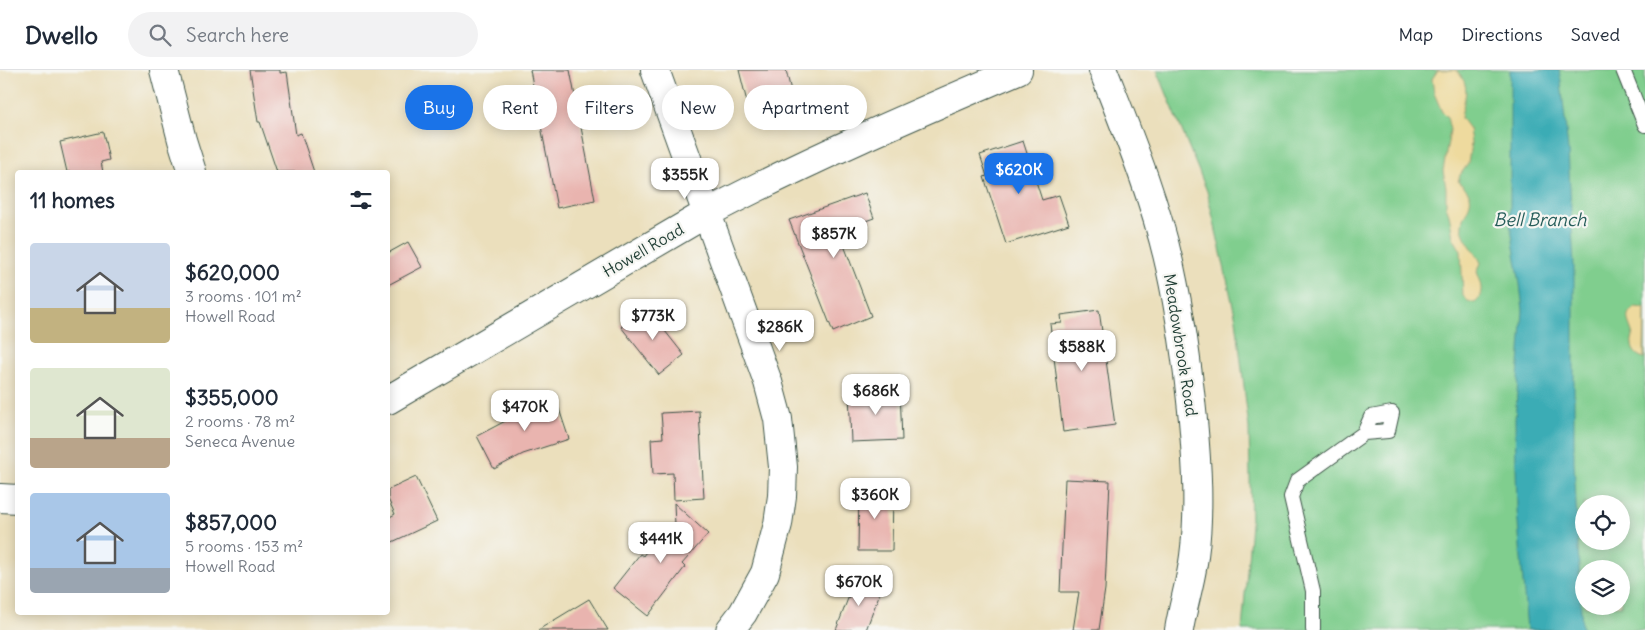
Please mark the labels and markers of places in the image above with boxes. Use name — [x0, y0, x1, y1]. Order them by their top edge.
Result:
pin: $620K — [984, 152, 1054, 195]
pin: $355K — [650, 158, 720, 200]
pin: $857K — [799, 216, 869, 259]
pin: $773K — [618, 298, 688, 341]
pin: $286K — [745, 310, 815, 352]
pin: $588K — [1047, 330, 1117, 372]
pin: $686K — [841, 374, 911, 416]
pin: $470K — [490, 390, 560, 432]
pin: $360K — [840, 478, 910, 520]
pin: $441K — [626, 522, 696, 564]
pin: $670K — [824, 564, 894, 607]

